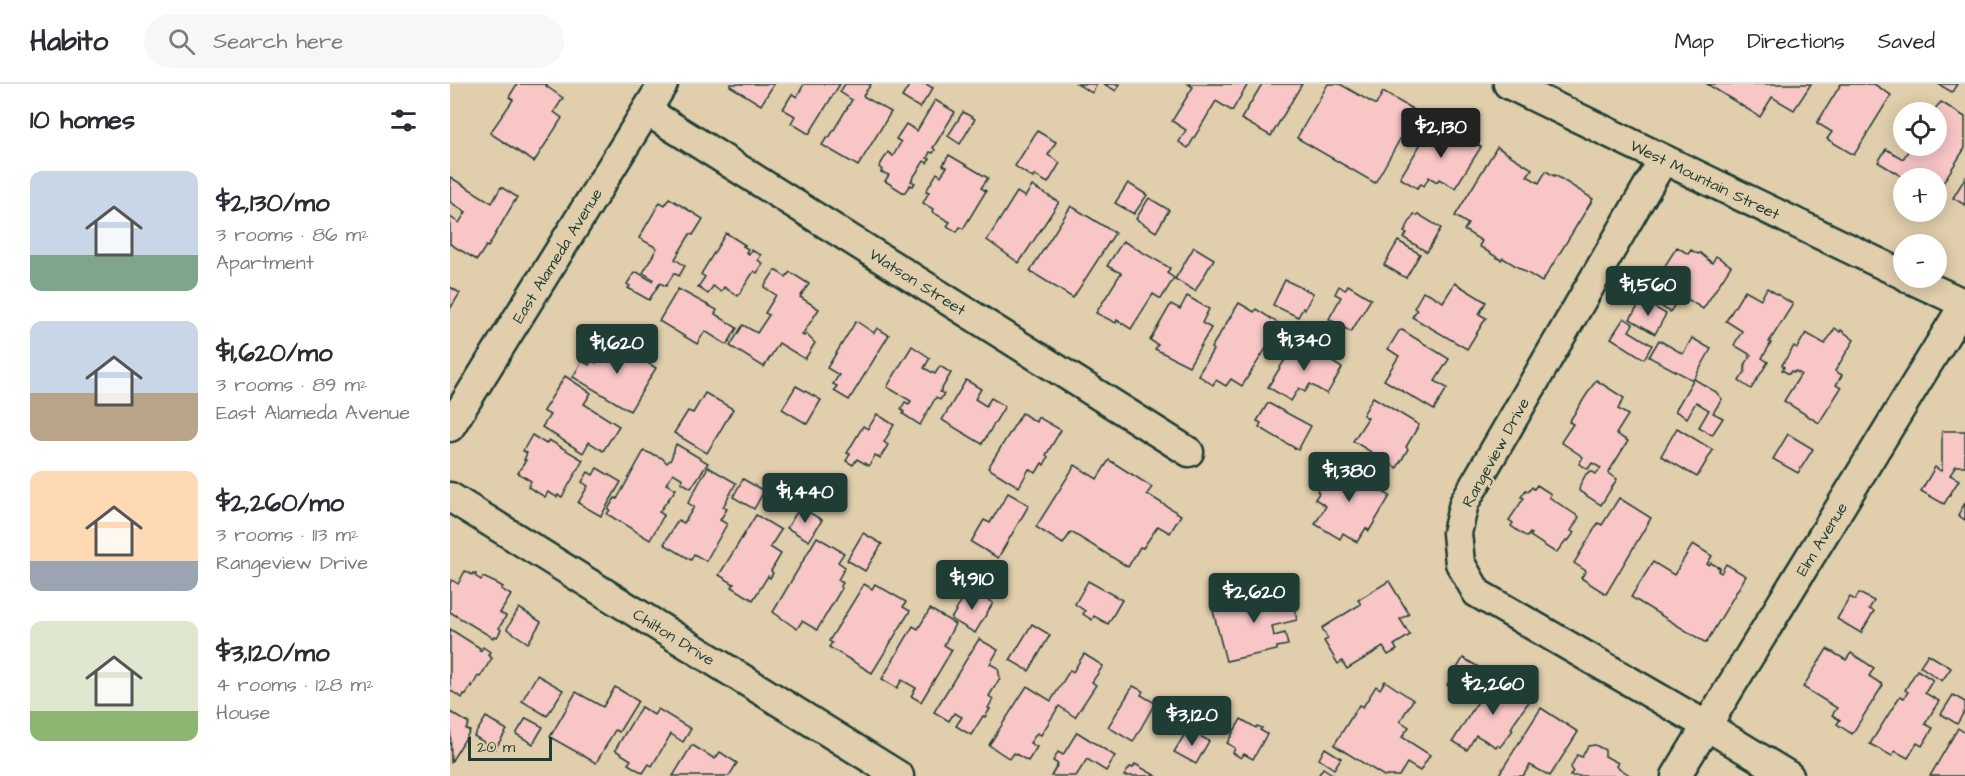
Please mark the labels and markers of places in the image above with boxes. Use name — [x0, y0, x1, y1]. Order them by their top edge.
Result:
pin: $2,130 — [1392, 108, 1490, 159]
pin: $1,560 — [1599, 266, 1697, 317]
pin: $1,340 — [1255, 321, 1353, 372]
pin: $1,620 — [568, 324, 666, 375]
pin: $1,380 — [1300, 452, 1398, 503]
pin: $1,440 — [756, 473, 854, 524]
pin: $1,910 — [923, 560, 1021, 611]
pin: $2,620 — [1205, 573, 1303, 624]
pin: $2,260 — [1444, 665, 1542, 716]
pin: $3,120 — [1143, 696, 1241, 747]

